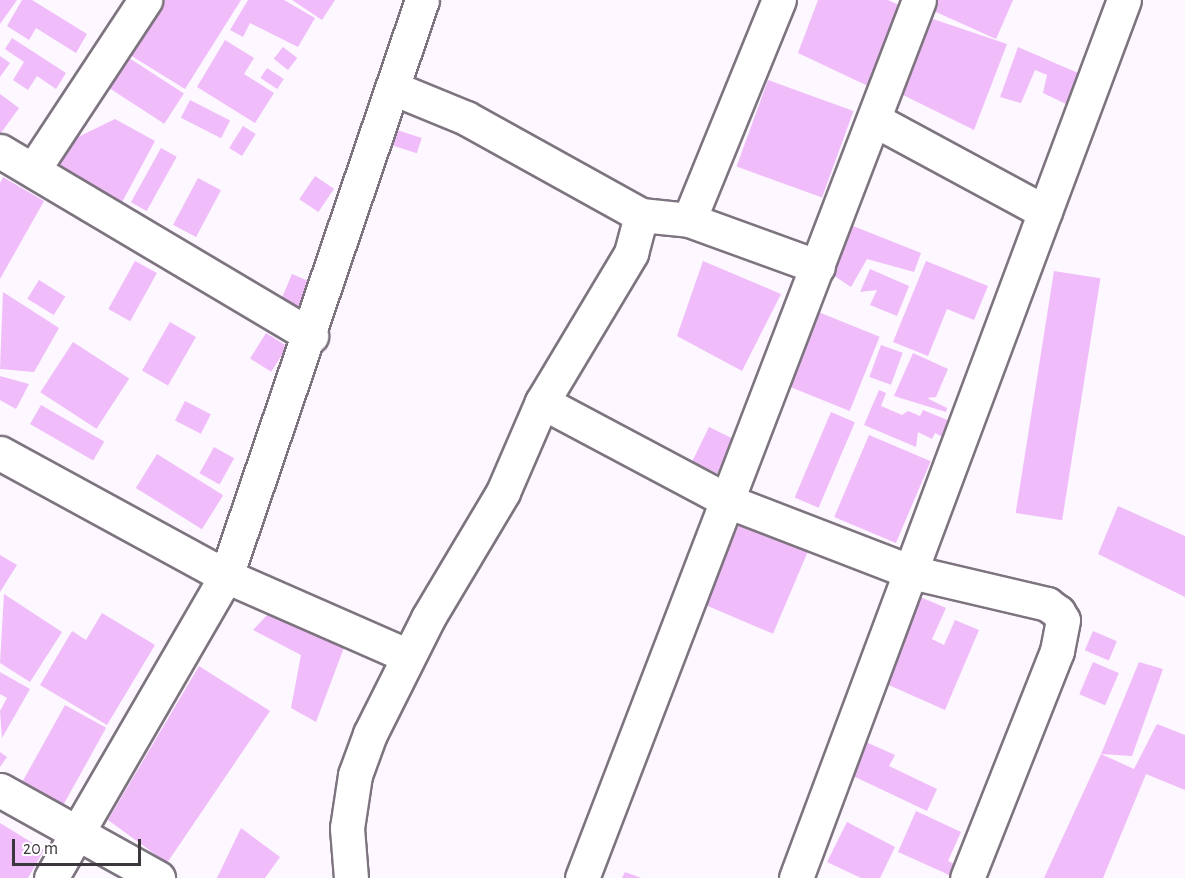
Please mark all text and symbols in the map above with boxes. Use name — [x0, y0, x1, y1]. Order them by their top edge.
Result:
scale bar — [15, 827, 144, 865]
text: 20 m — [23, 840, 58, 858]

